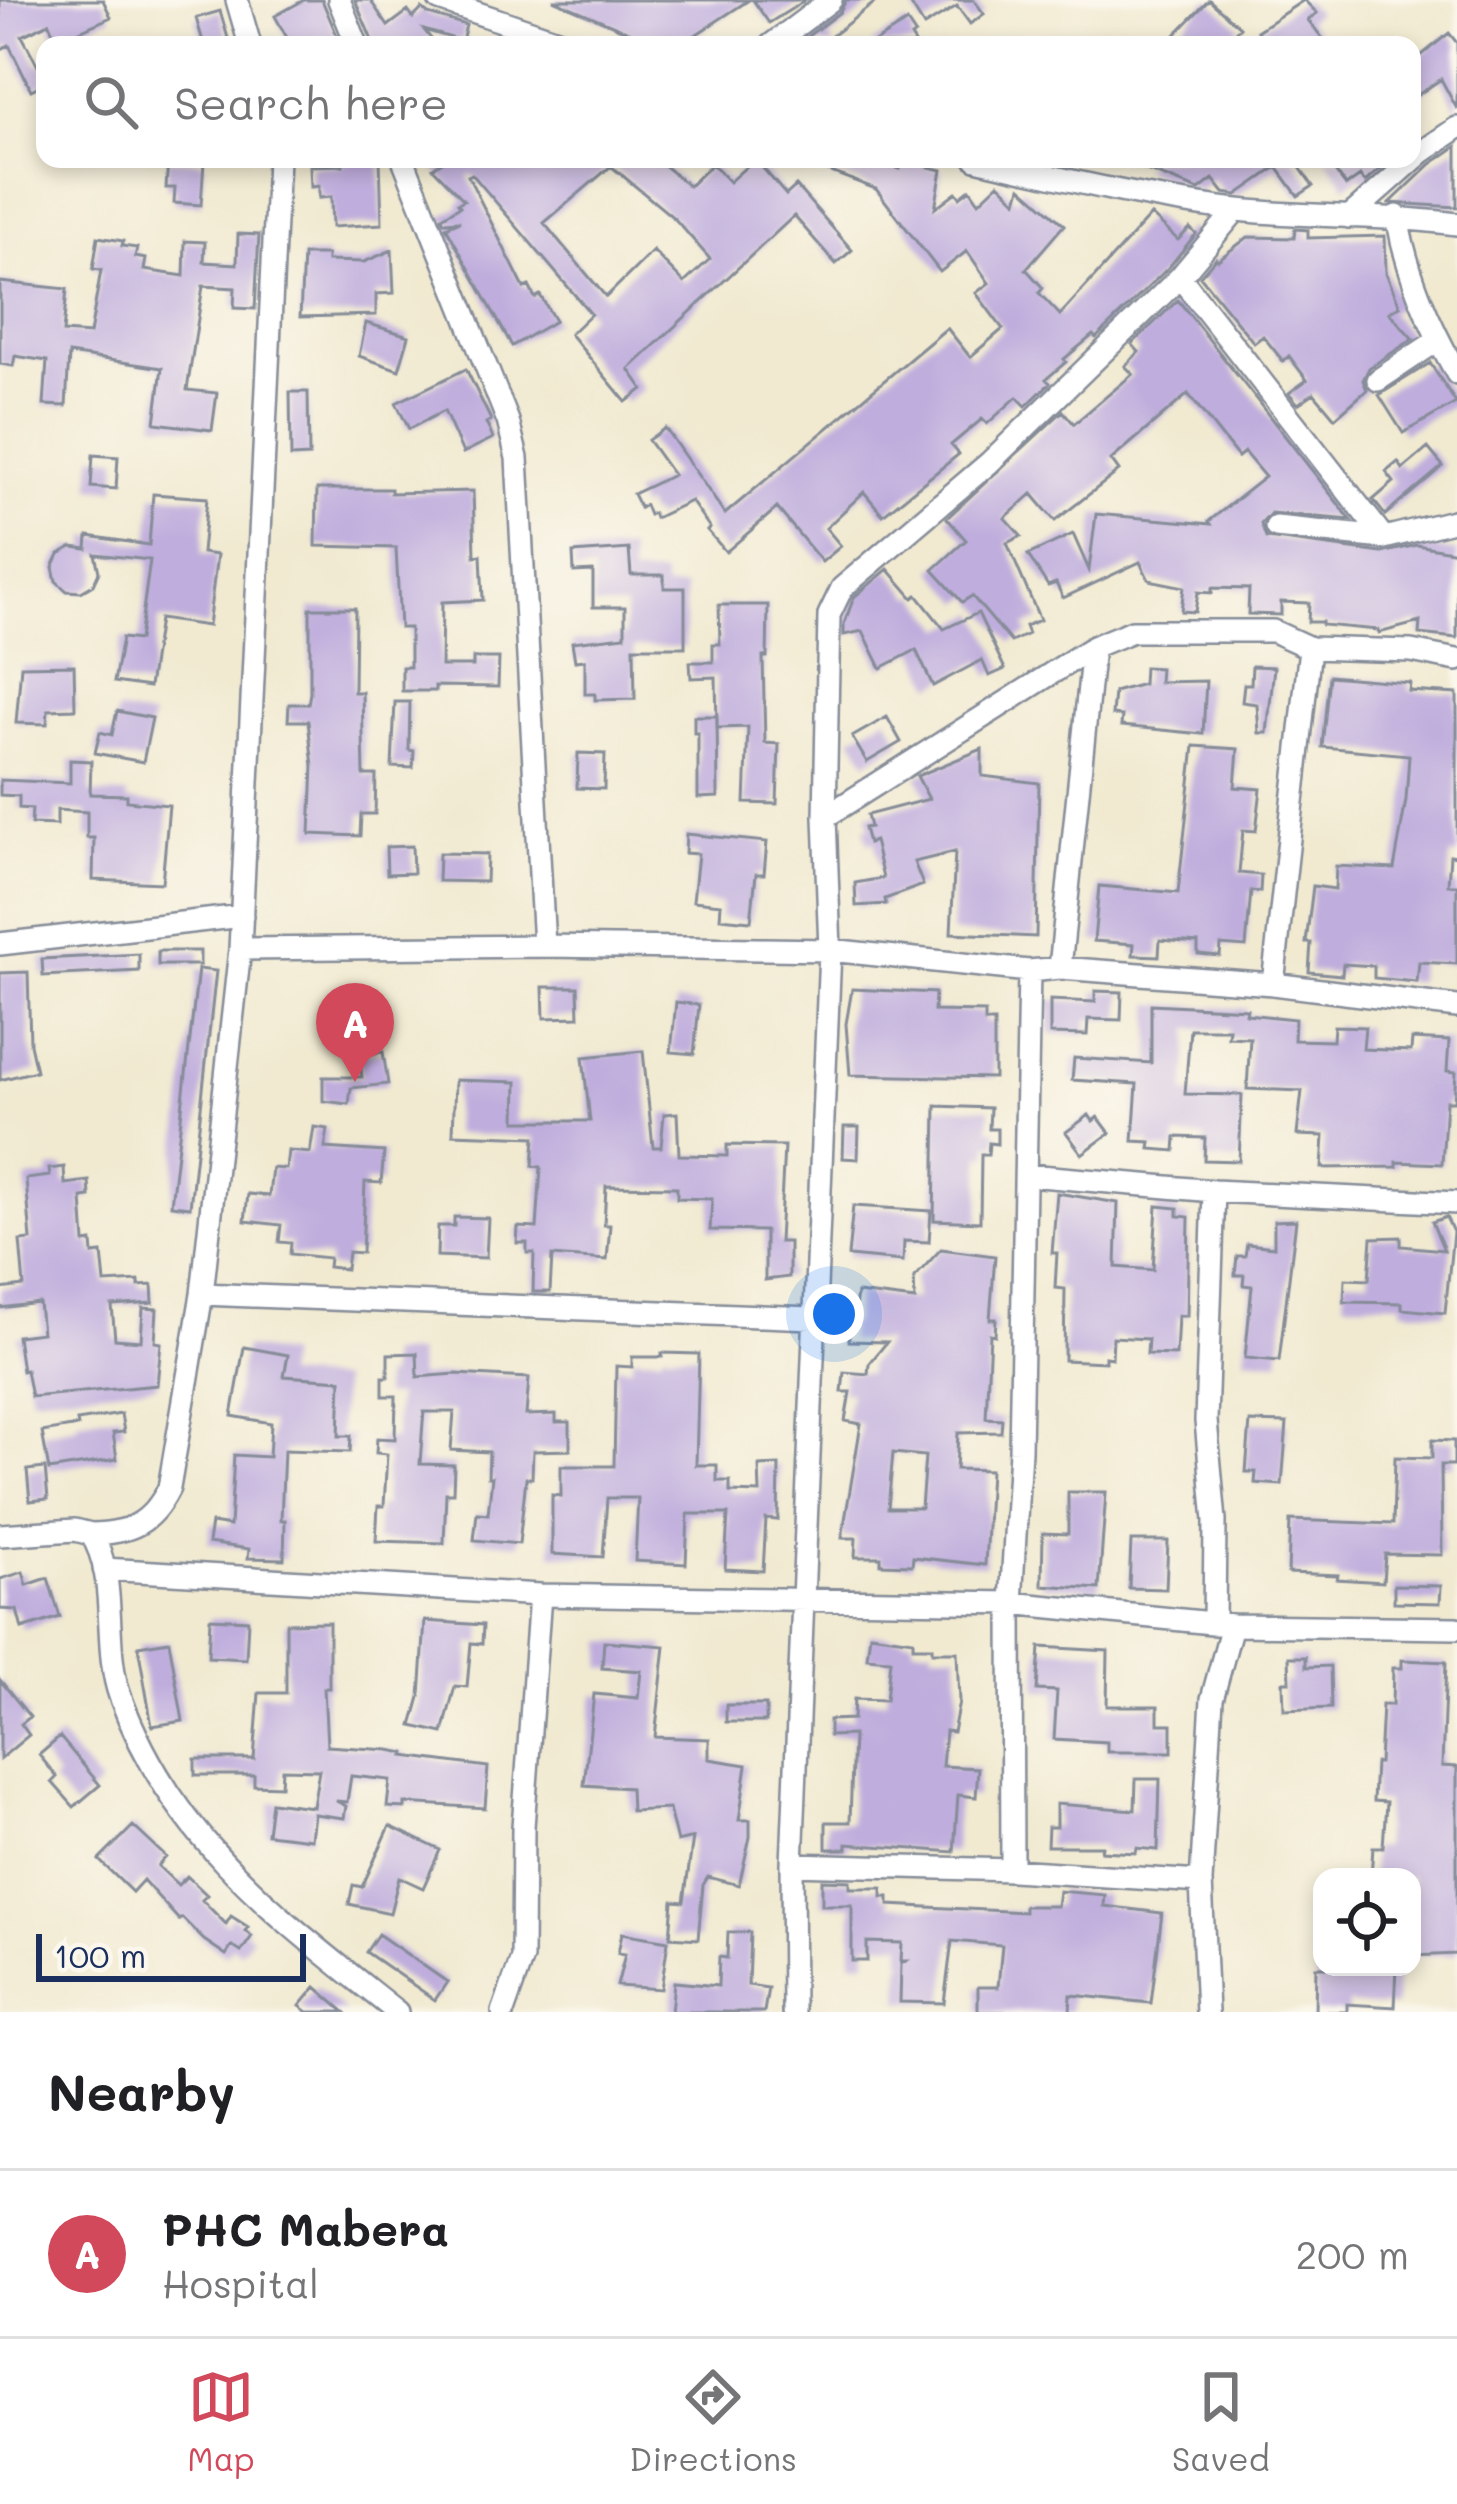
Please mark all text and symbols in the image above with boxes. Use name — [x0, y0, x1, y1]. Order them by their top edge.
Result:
search box — [36, 36, 1421, 168]
icon: search — [78, 69, 144, 135]
text: Search here — [174, 73, 448, 131]
pin: A — [316, 983, 394, 1082]
your location — [804, 1284, 864, 1344]
map controls — [1313, 1868, 1421, 1976]
button: locate — [1313, 1868, 1421, 1976]
scale bar — [36, 1928, 306, 1981]
text: 100 m — [54, 1933, 146, 1976]
text: Nearby — [48, 2057, 235, 2124]
text: PHC Mabera — [162, 2199, 449, 2257]
text: A — [73, 2228, 101, 2279]
text: 200 m — [1296, 2228, 1409, 2279]
text: Hospital — [162, 2257, 319, 2308]
tab: Map — [187, 2364, 255, 2479]
tab: Directions — [629, 2364, 797, 2479]
tab: Saved — [1172, 2364, 1270, 2479]

